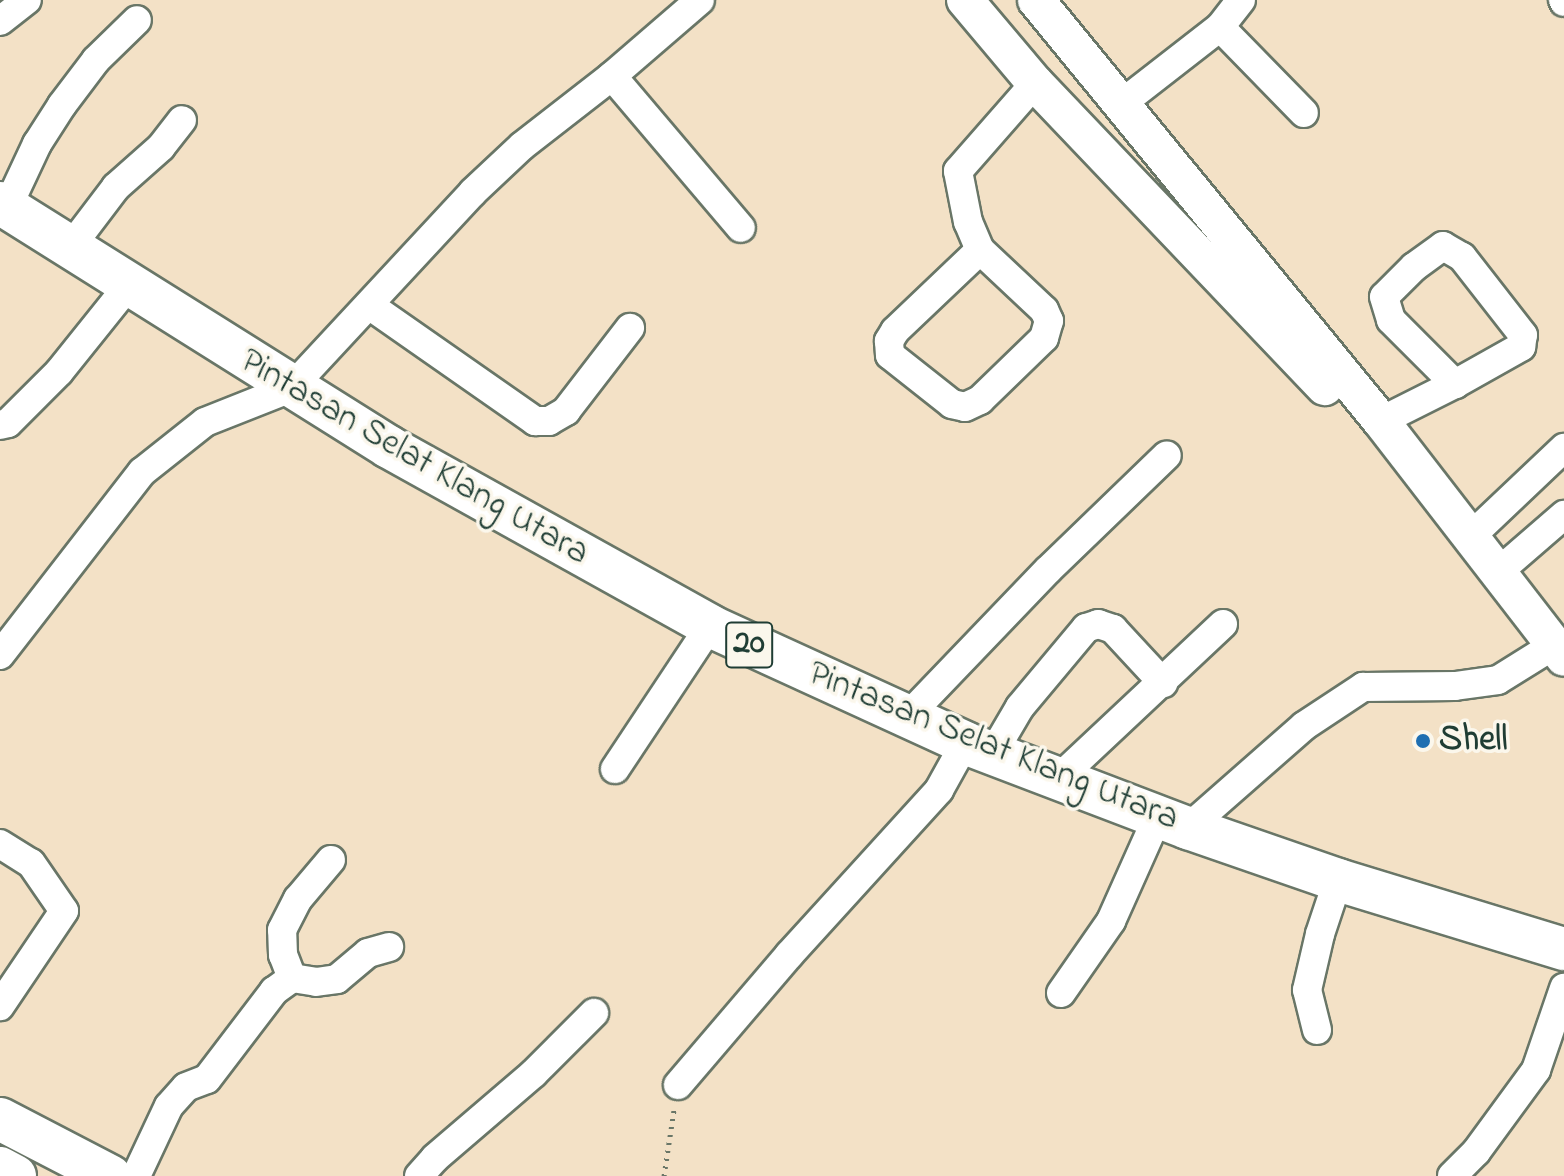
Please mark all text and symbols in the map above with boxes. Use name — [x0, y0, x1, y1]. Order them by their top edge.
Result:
street label: Pintasan Selat Klang Utara — [232, 340, 596, 576]
road number: 20 — [725, 615, 773, 675]
street label: Pintasan Selat Klang Utara — [802, 653, 1184, 841]
place label: Shell — [1439, 719, 1507, 763]
marker: Shell — [1414, 732, 1432, 750]

